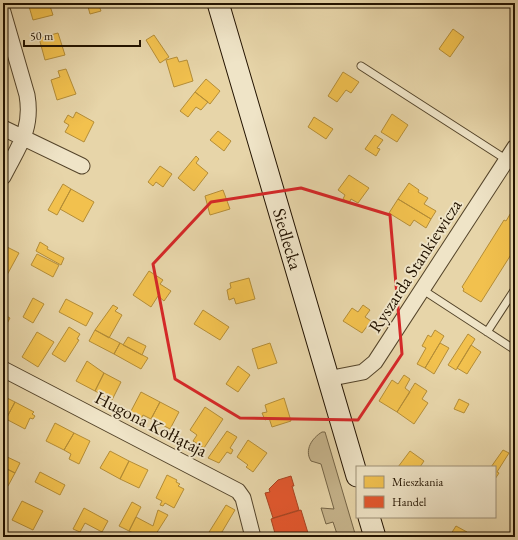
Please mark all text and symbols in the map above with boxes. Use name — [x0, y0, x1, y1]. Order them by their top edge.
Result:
scale bar — [24, 22, 140, 48]
text: 50 m — [30, 28, 54, 44]
street label: Ryszarda Stankiewicza — [363, 194, 467, 337]
street label: Siedlecka — [268, 205, 308, 273]
street label: Hugona Kołłątaja — [91, 385, 212, 462]
legend — [356, 466, 496, 518]
text: Mieszkania — [392, 474, 444, 490]
text: Handel — [392, 494, 427, 510]

